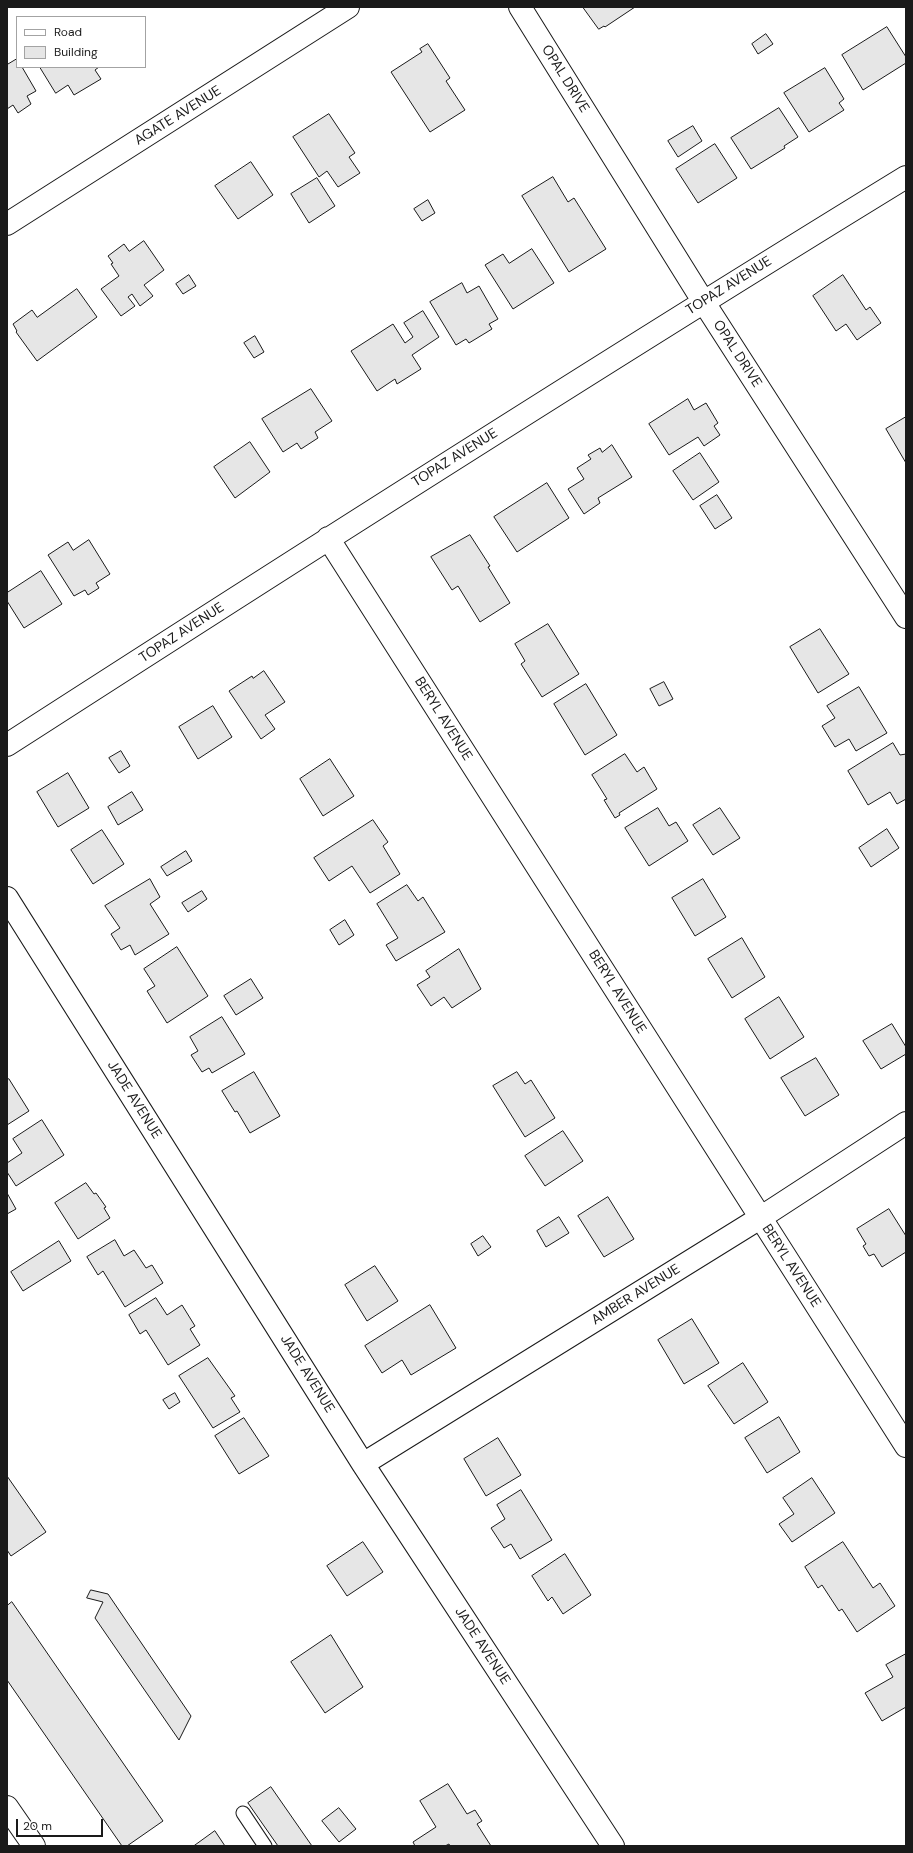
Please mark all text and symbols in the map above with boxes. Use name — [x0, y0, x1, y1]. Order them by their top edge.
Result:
legend — [16, 16, 146, 68]
text: Road — [54, 24, 82, 40]
street label: OPAL DRIVE — [538, 42, 592, 116]
text: Building — [54, 44, 98, 60]
street label: AGATE AVENUE — [132, 83, 224, 149]
street label: TOPAZ AVENUE — [683, 253, 775, 319]
street label: OPAL DRIVE — [709, 317, 765, 391]
street label: TOPAZ AVENUE — [409, 425, 501, 491]
street label: TOPAZ AVENUE — [136, 599, 228, 667]
street label: BERYL AVENUE — [411, 674, 475, 764]
street label: BERYL AVENUE — [585, 947, 649, 1037]
street label: JADE AVENUE — [103, 1058, 165, 1142]
street label: BERYL AVENUE — [758, 1221, 824, 1311]
street label: AMBER AVENUE — [589, 1261, 683, 1329]
street label: JADE AVENUE — [276, 1332, 338, 1416]
street label: JADE AVENUE — [451, 1604, 513, 1688]
scale bar — [18, 1811, 105, 1837]
text: 20 m — [23, 1818, 52, 1834]

